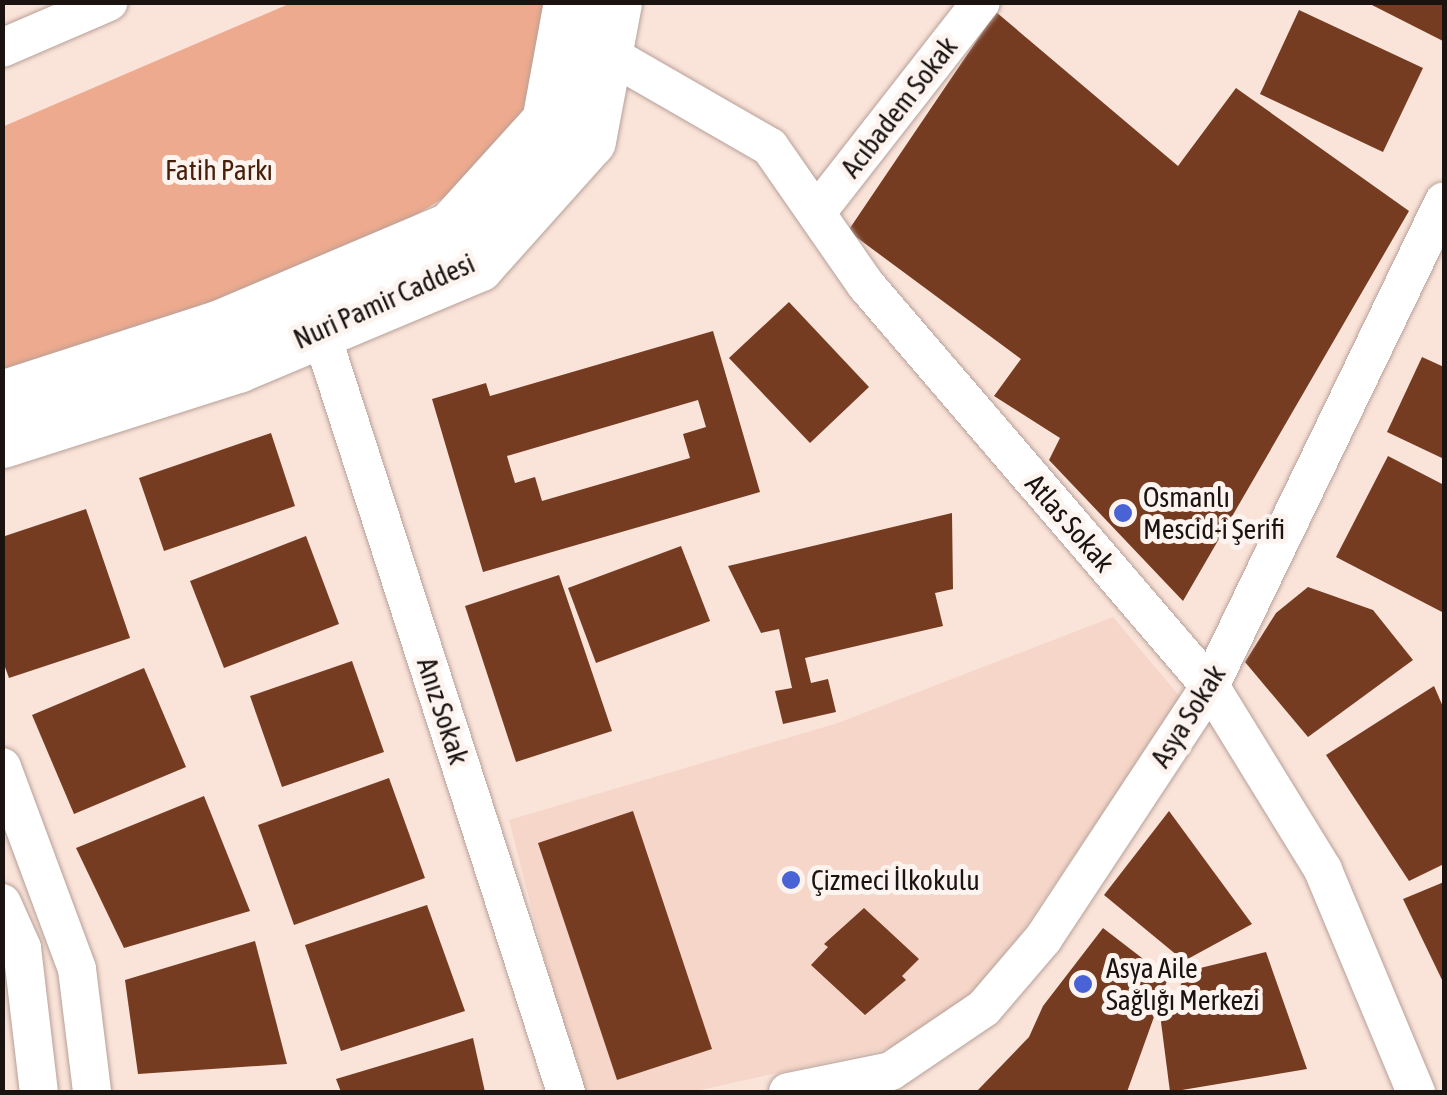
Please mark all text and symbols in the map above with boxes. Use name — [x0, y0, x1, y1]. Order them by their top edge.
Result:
street label: Acıbadem Sokak — [834, 30, 964, 184]
park label: Fatih Parkı — [165, 153, 273, 187]
street label: Nuri Pamir Caddesi — [288, 246, 480, 356]
street label: Atlas Sokak — [1018, 467, 1122, 579]
place label: Osmanlı Mescid-i Şerifi — [1143, 480, 1285, 546]
marker: Osmanlı Mescid-i Şerifi — [1112, 502, 1134, 524]
street label: Anız Sokak — [410, 653, 476, 769]
street label: Asya Sokak — [1143, 659, 1233, 773]
place label: Çizmeci İlkokulu — [811, 863, 980, 897]
marker: Çizmeci İlkokulu — [780, 869, 802, 891]
place label: Asya Aile Sağlığı Merkezi — [1106, 951, 1260, 1017]
marker: Asya Aile Sağlığı Merkezi — [1070, 971, 1096, 997]

